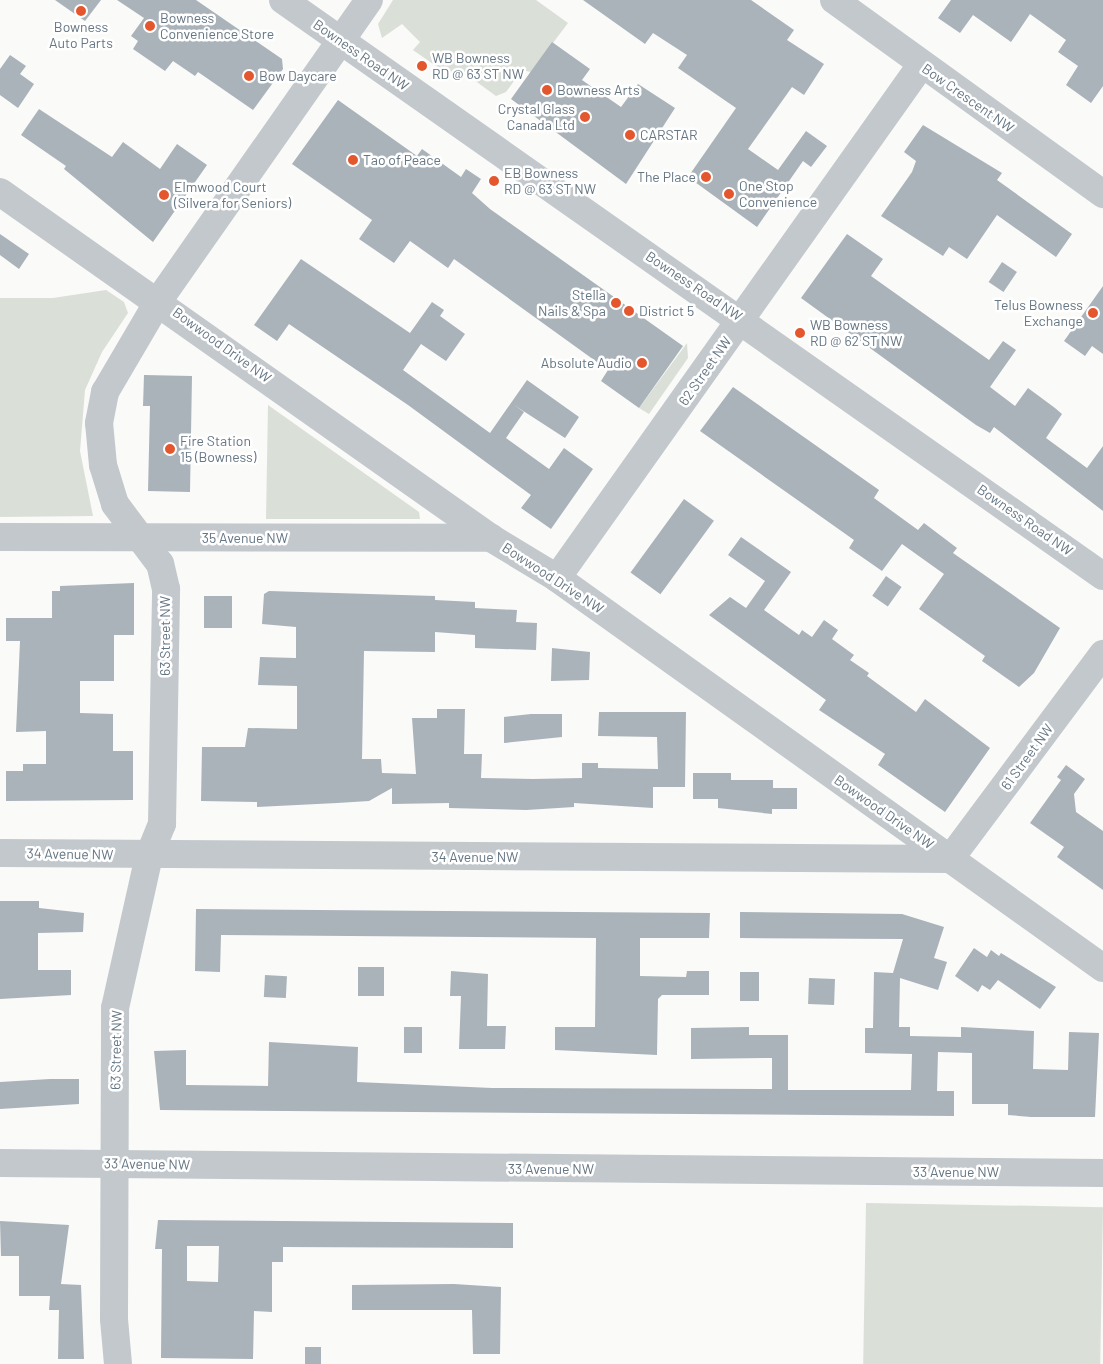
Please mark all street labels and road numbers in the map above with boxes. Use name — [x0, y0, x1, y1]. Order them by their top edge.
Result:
street label: Bowness Road NW — [310, 16, 412, 94]
street label: Bow Crescent NW — [919, 60, 1017, 136]
street label: Bowness Road NW — [643, 248, 745, 324]
street label: Bowwood Drive NW — [170, 304, 274, 386]
street label: 62 Street NW — [675, 333, 735, 409]
street label: Bowness Road NW — [974, 481, 1076, 559]
street label: 35 Avenue NW — [202, 530, 288, 546]
street label: Bowwood Drive NW — [499, 539, 607, 617]
street label: 63 Street NW — [157, 596, 173, 676]
street label: 61 Street NW — [997, 721, 1057, 793]
street label: Bowwood Drive NW — [831, 771, 937, 853]
street label: 34 Avenue NW — [26, 845, 114, 863]
street label: 34 Avenue NW — [432, 849, 518, 865]
street label: 63 Street NW — [107, 1010, 125, 1090]
street label: 33 Avenue NW — [104, 1155, 190, 1173]
street label: 33 Avenue NW — [508, 1161, 594, 1177]
street label: 33 Avenue NW — [913, 1164, 999, 1180]

